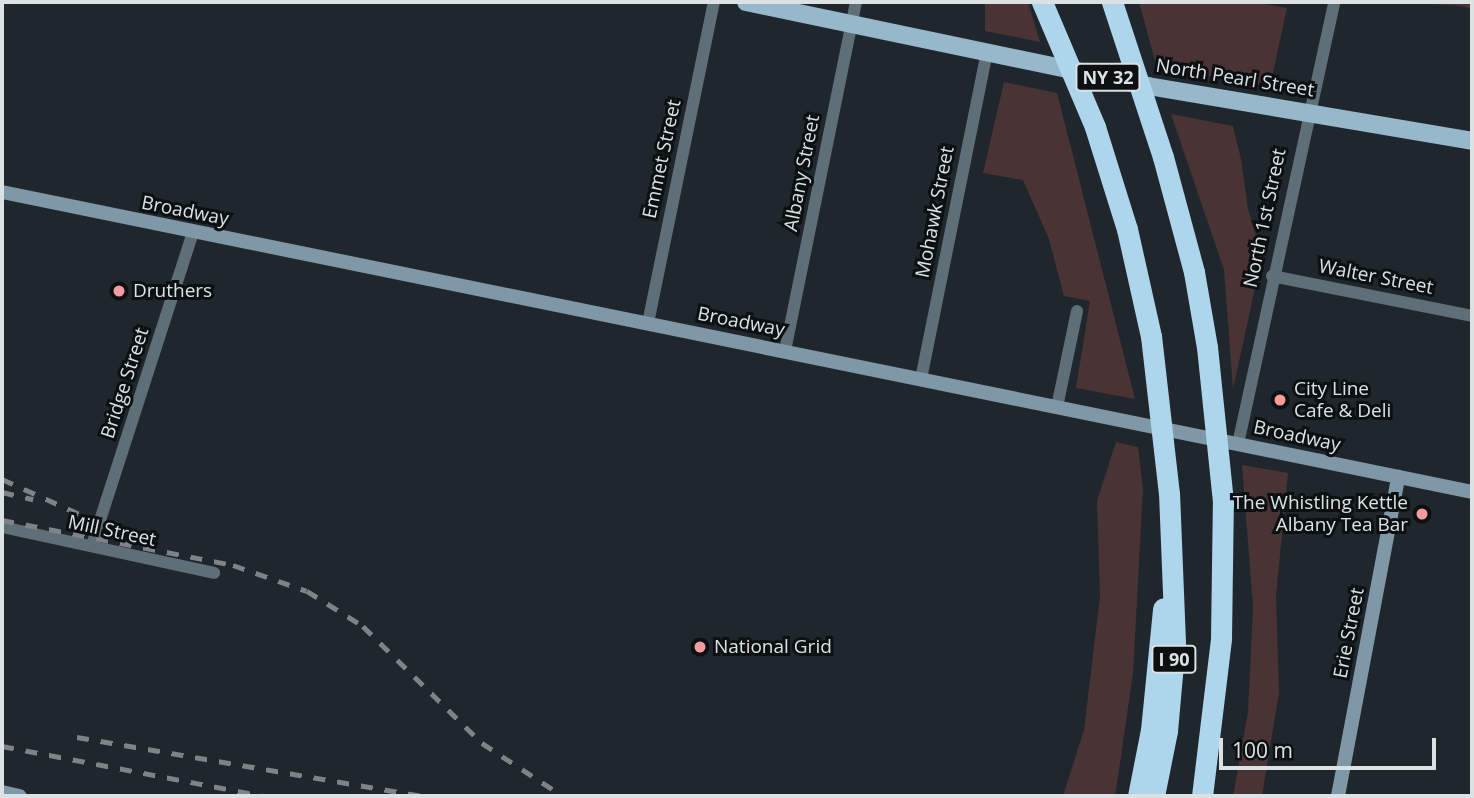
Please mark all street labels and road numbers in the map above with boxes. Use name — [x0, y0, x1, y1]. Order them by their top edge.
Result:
street label: North Pearl Street — [1154, 54, 1316, 102]
road number: NY 32 — [1075, 62, 1141, 92]
street label: Emmet Street — [638, 97, 686, 221]
street label: Albany Street — [780, 113, 824, 233]
street label: Mohawk Street — [911, 144, 959, 280]
street label: North 1st Street — [1239, 146, 1291, 290]
street label: Broadway — [139, 191, 231, 231]
street label: Walter Street — [1317, 255, 1435, 299]
street label: Broadway — [695, 302, 787, 342]
street label: Bridge Street — [96, 325, 154, 441]
street label: Broadway — [1251, 416, 1343, 456]
street label: Mill Street — [66, 511, 158, 551]
street label: Erie Street — [1329, 586, 1369, 680]
road number: I 90 — [1151, 644, 1197, 674]

